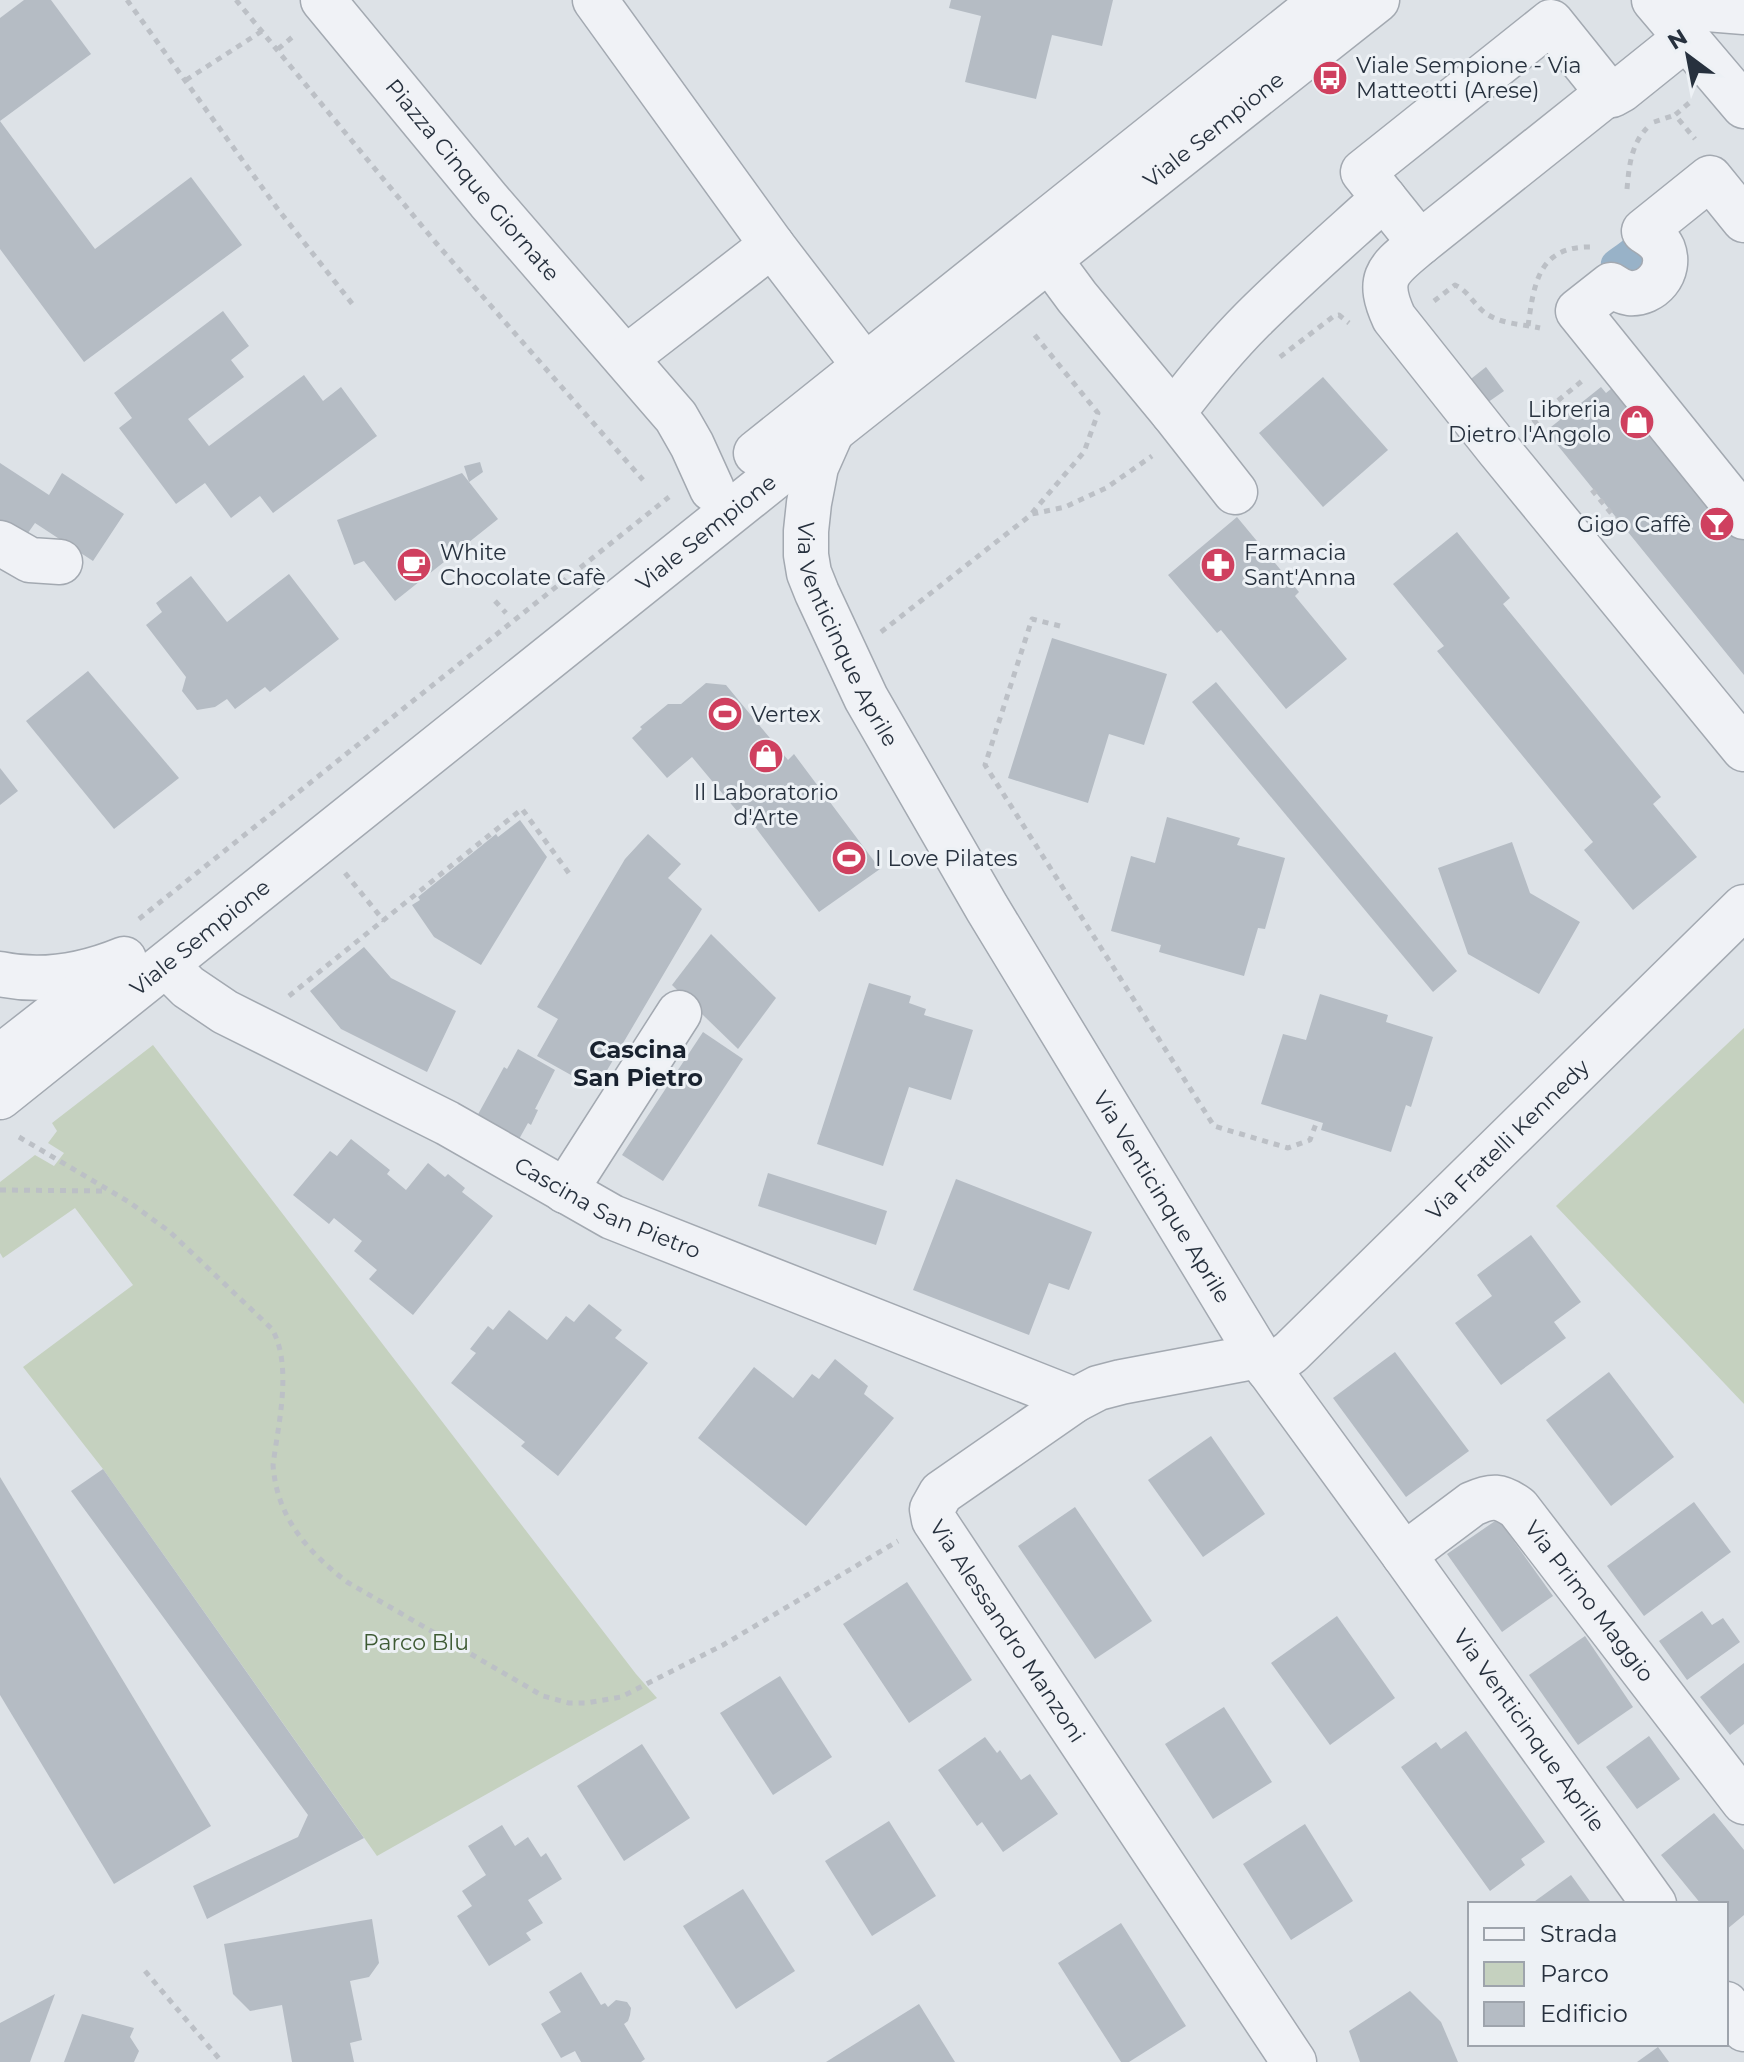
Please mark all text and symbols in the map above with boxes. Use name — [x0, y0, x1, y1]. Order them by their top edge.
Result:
north arrow — [1648, 16, 1728, 96]
text: N — [1663, 23, 1692, 56]
place label: Viale Sempione - Via Matteotti (Arese) — [1356, 52, 1582, 104]
bus stop icon: Viale Sempione - Via Matteotti (Arese) — [1311, 59, 1349, 97]
street label: Viale Sempione — [1138, 66, 1289, 194]
street label: Piazza Cinque Giornate — [380, 73, 565, 287]
place label: Libreria Dietro l'Angolo — [1448, 396, 1611, 448]
shop icon: Libreria Dietro l'Angolo — [1618, 403, 1656, 441]
street label: Viale Sempione — [631, 468, 782, 597]
bar icon: Gigo Caffè — [1698, 505, 1736, 543]
place label: Gigo Caffè — [1577, 511, 1691, 538]
street label: Via Venticinque Aprile — [791, 520, 904, 751]
place label: White Chocolate Cafè — [440, 539, 606, 591]
place label: Farmacia Sant'Anna — [1244, 539, 1356, 591]
cafe icon: White Chocolate Cafè — [395, 546, 433, 584]
pharmacy icon: Farmacia Sant'Anna — [1199, 546, 1237, 584]
sports icon: Vertex — [706, 695, 744, 733]
place label: Vertex — [751, 701, 821, 728]
shop icon: Il Laboratorio d'Arte — [747, 737, 785, 775]
place label: Il Laboratorio d'Arte — [694, 779, 838, 831]
sports icon: I Love Pilates — [830, 839, 868, 877]
place label: I Love Pilates — [875, 845, 1018, 872]
street label: Viale Sempione — [125, 873, 276, 1002]
district label: Cascina San Pietro — [573, 1035, 703, 1092]
street label: Via Fratelli Kennedy — [1421, 1054, 1595, 1226]
street label: Via Venticinque Aprile — [1087, 1086, 1236, 1308]
street label: Cascina San Pietro — [509, 1151, 705, 1265]
street label: Via Alessandro Manzoni — [924, 1515, 1091, 1748]
street label: Via Primo Maggio — [1519, 1515, 1660, 1687]
street label: Via Venticinque Aprile — [1447, 1624, 1611, 1837]
park label: Parco Blu — [363, 1629, 469, 1656]
legend — [1468, 1902, 1728, 2046]
text: Strada — [1540, 1919, 1618, 1948]
text: Parco — [1540, 1959, 1609, 1988]
text: Edificio — [1540, 1999, 1628, 2028]

